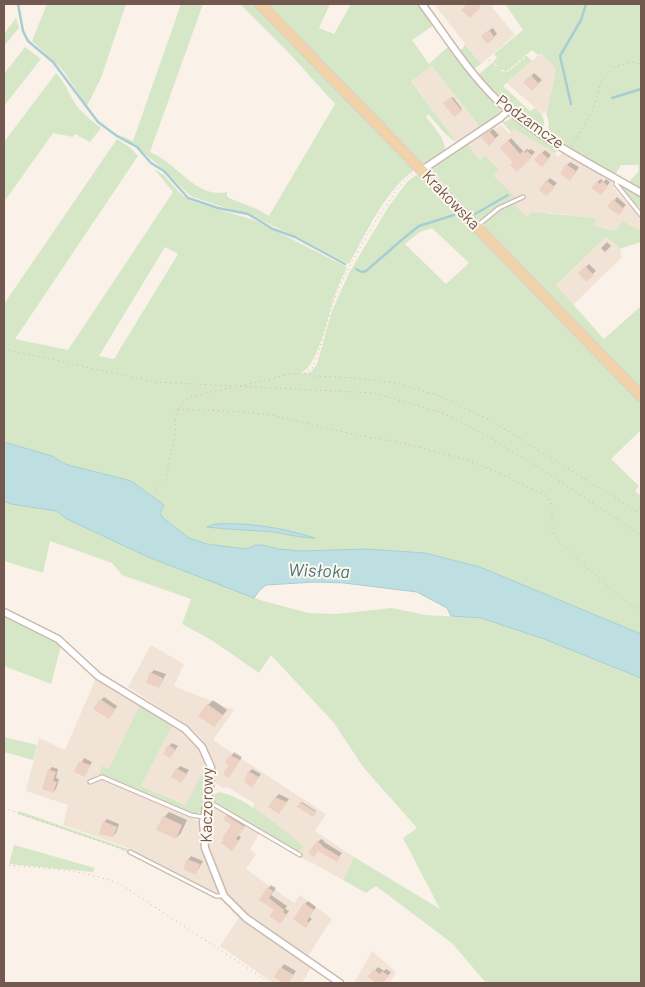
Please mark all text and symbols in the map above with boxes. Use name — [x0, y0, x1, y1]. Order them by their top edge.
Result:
street label: Podzamcze — [492, 91, 568, 153]
street label: Krakowska — [418, 166, 484, 234]
water label: Wisłoka — [288, 559, 350, 583]
street label: Kaczorowy — [197, 767, 217, 843]

